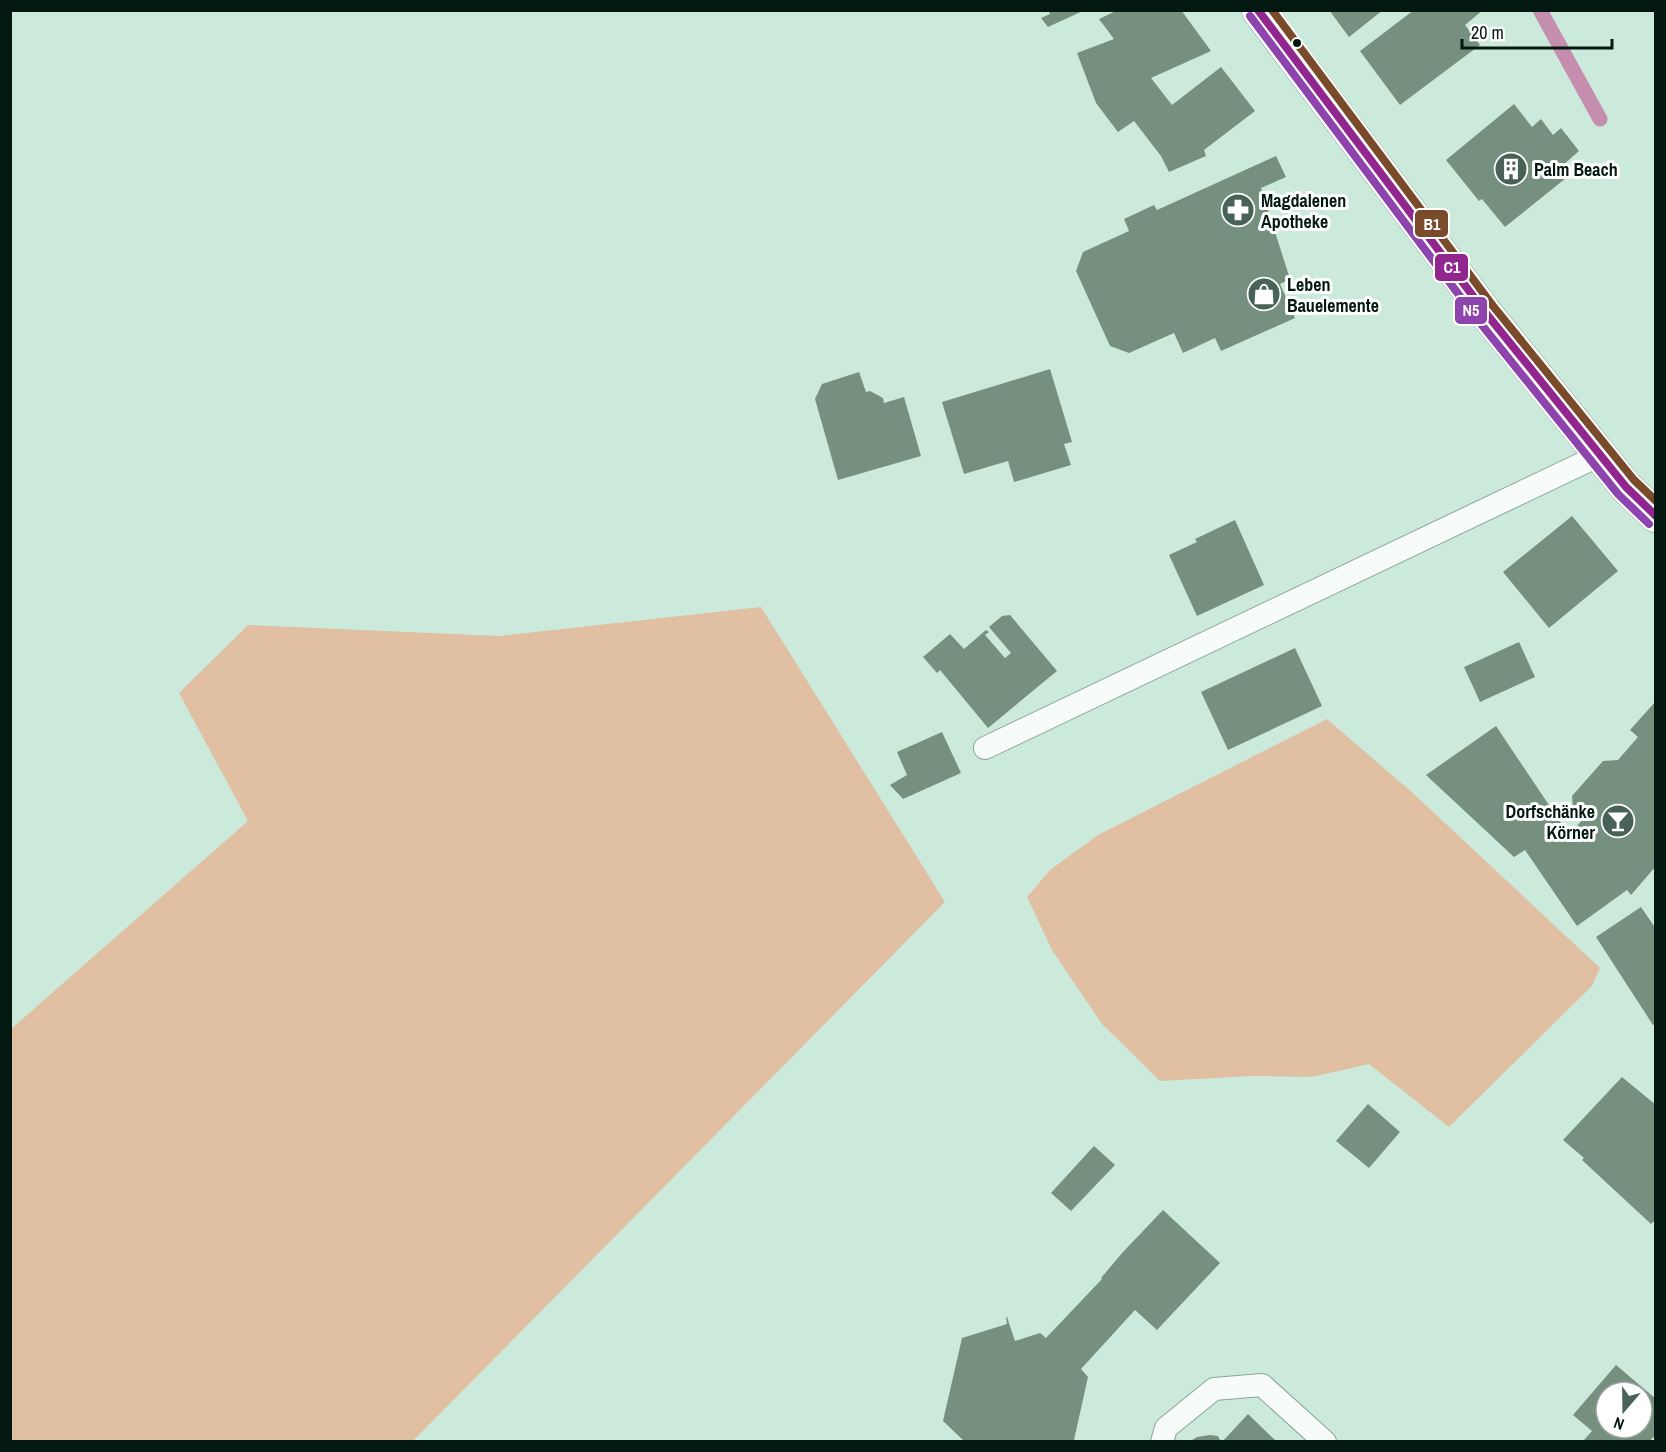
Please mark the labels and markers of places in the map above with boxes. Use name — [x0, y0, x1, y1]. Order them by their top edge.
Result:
unlabelled marker — [1291, 37, 1303, 49]
building icon: Palm Beach — [1493, 151, 1529, 187]
place label: Palm Beach — [1534, 157, 1618, 182]
place label: Magdalenen Apotheke — [1261, 188, 1346, 234]
pharmacy icon: Magdalenen Apotheke — [1220, 192, 1256, 228]
place label: Leben Bauelemente — [1287, 272, 1379, 318]
shop icon: Leben Bauelemente — [1246, 276, 1282, 312]
place label: Dorfschänke Körner — [1506, 799, 1595, 845]
bar icon: Dorfschänke Körner — [1600, 803, 1636, 839]

